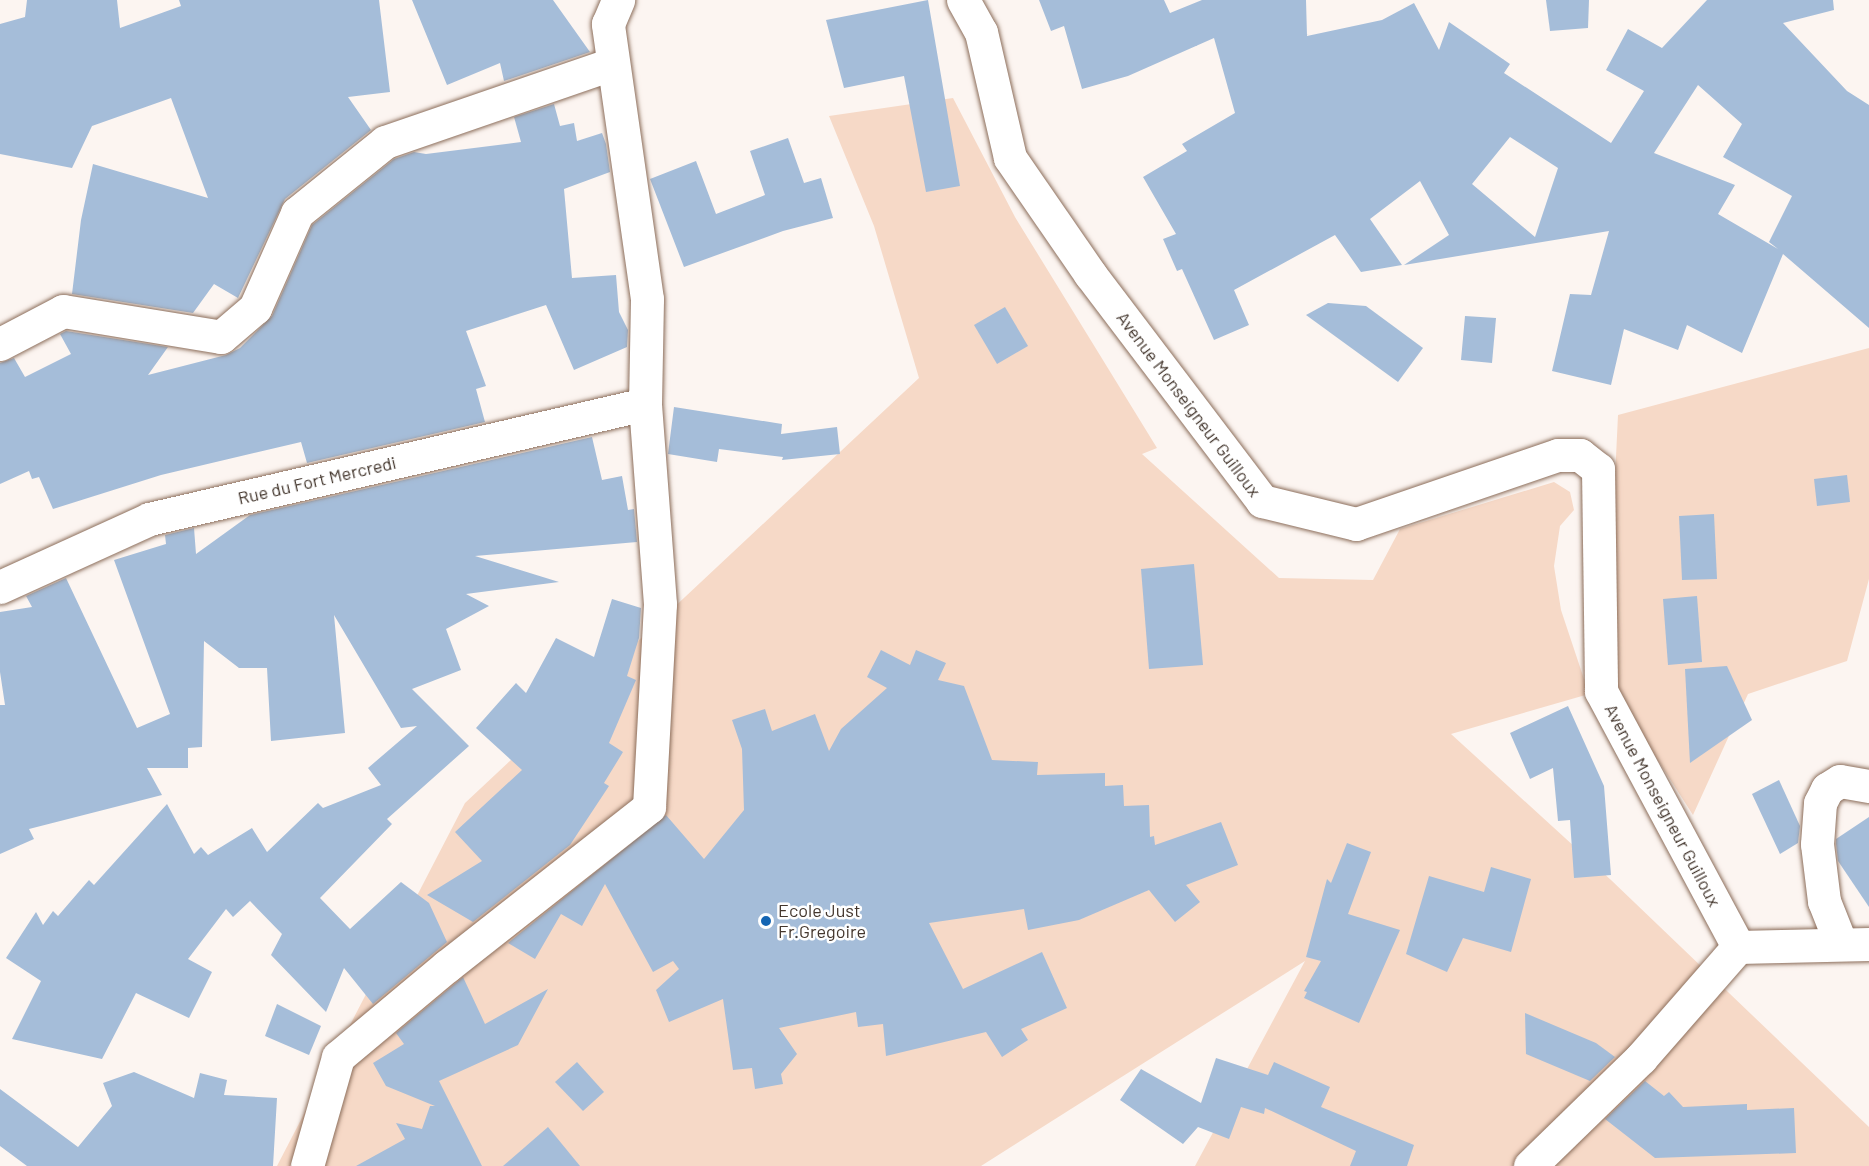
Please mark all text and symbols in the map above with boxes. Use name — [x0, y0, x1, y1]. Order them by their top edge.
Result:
street label: Avenue Monseigneur Guilloux — [1112, 307, 1266, 501]
street label: Rue du Fort Mercredi — [236, 451, 398, 509]
street label: Avenue Monseigneur Guilloux — [1600, 700, 1726, 910]
place label: Ecole Just Fr.Gregoire — [778, 900, 866, 942]
marker: Ecole Just Fr.Gregoire — [759, 914, 773, 928]

